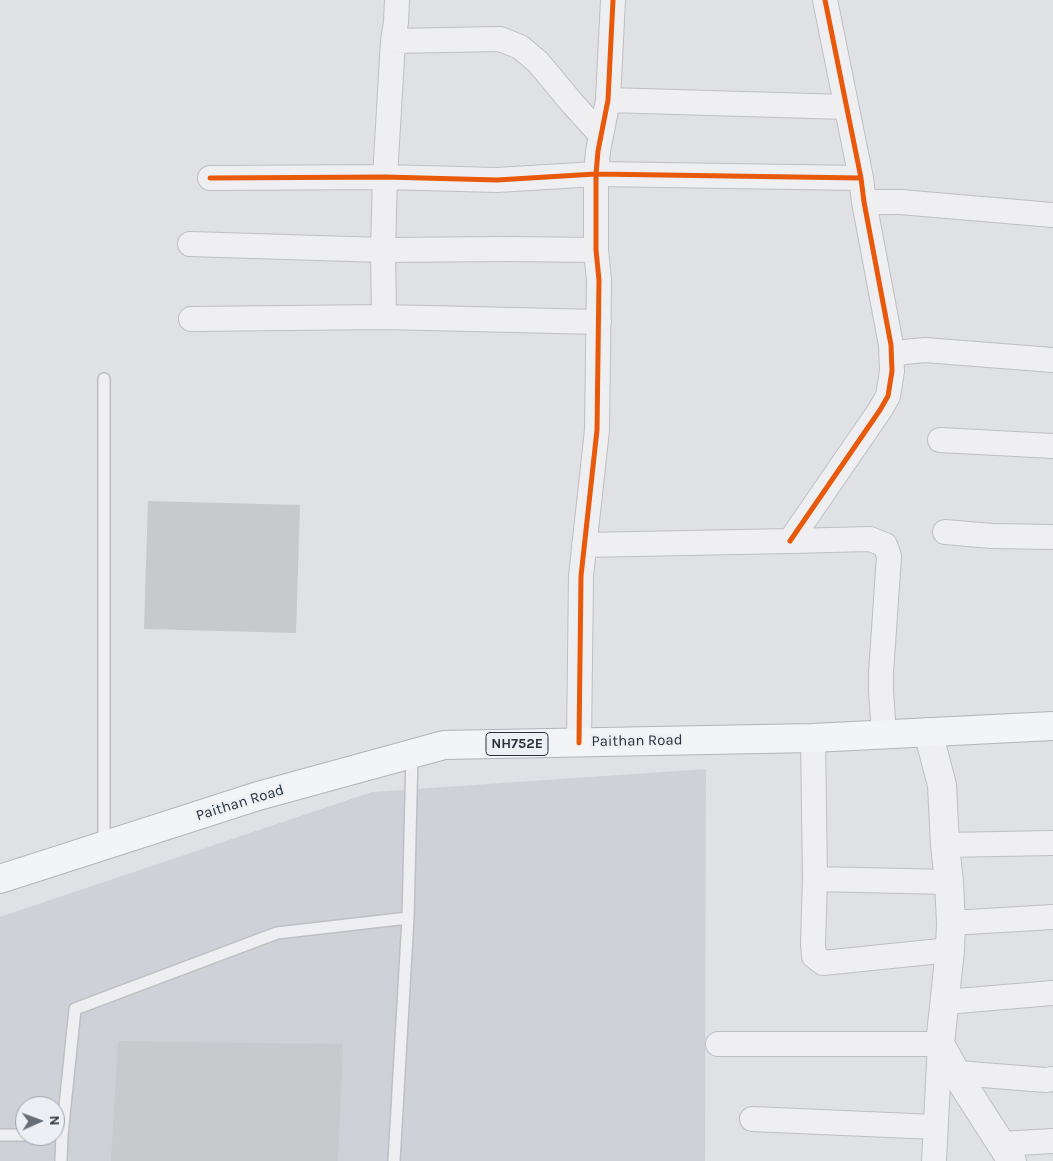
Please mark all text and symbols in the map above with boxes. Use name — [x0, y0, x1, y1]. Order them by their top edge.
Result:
street label: Paithan Road — [591, 731, 683, 751]
road number: NH752E — [486, 732, 548, 756]
street label: Paithan Road — [194, 781, 286, 825]
north arrow — [15, 1096, 65, 1146]
text: N — [46, 1115, 63, 1126]

